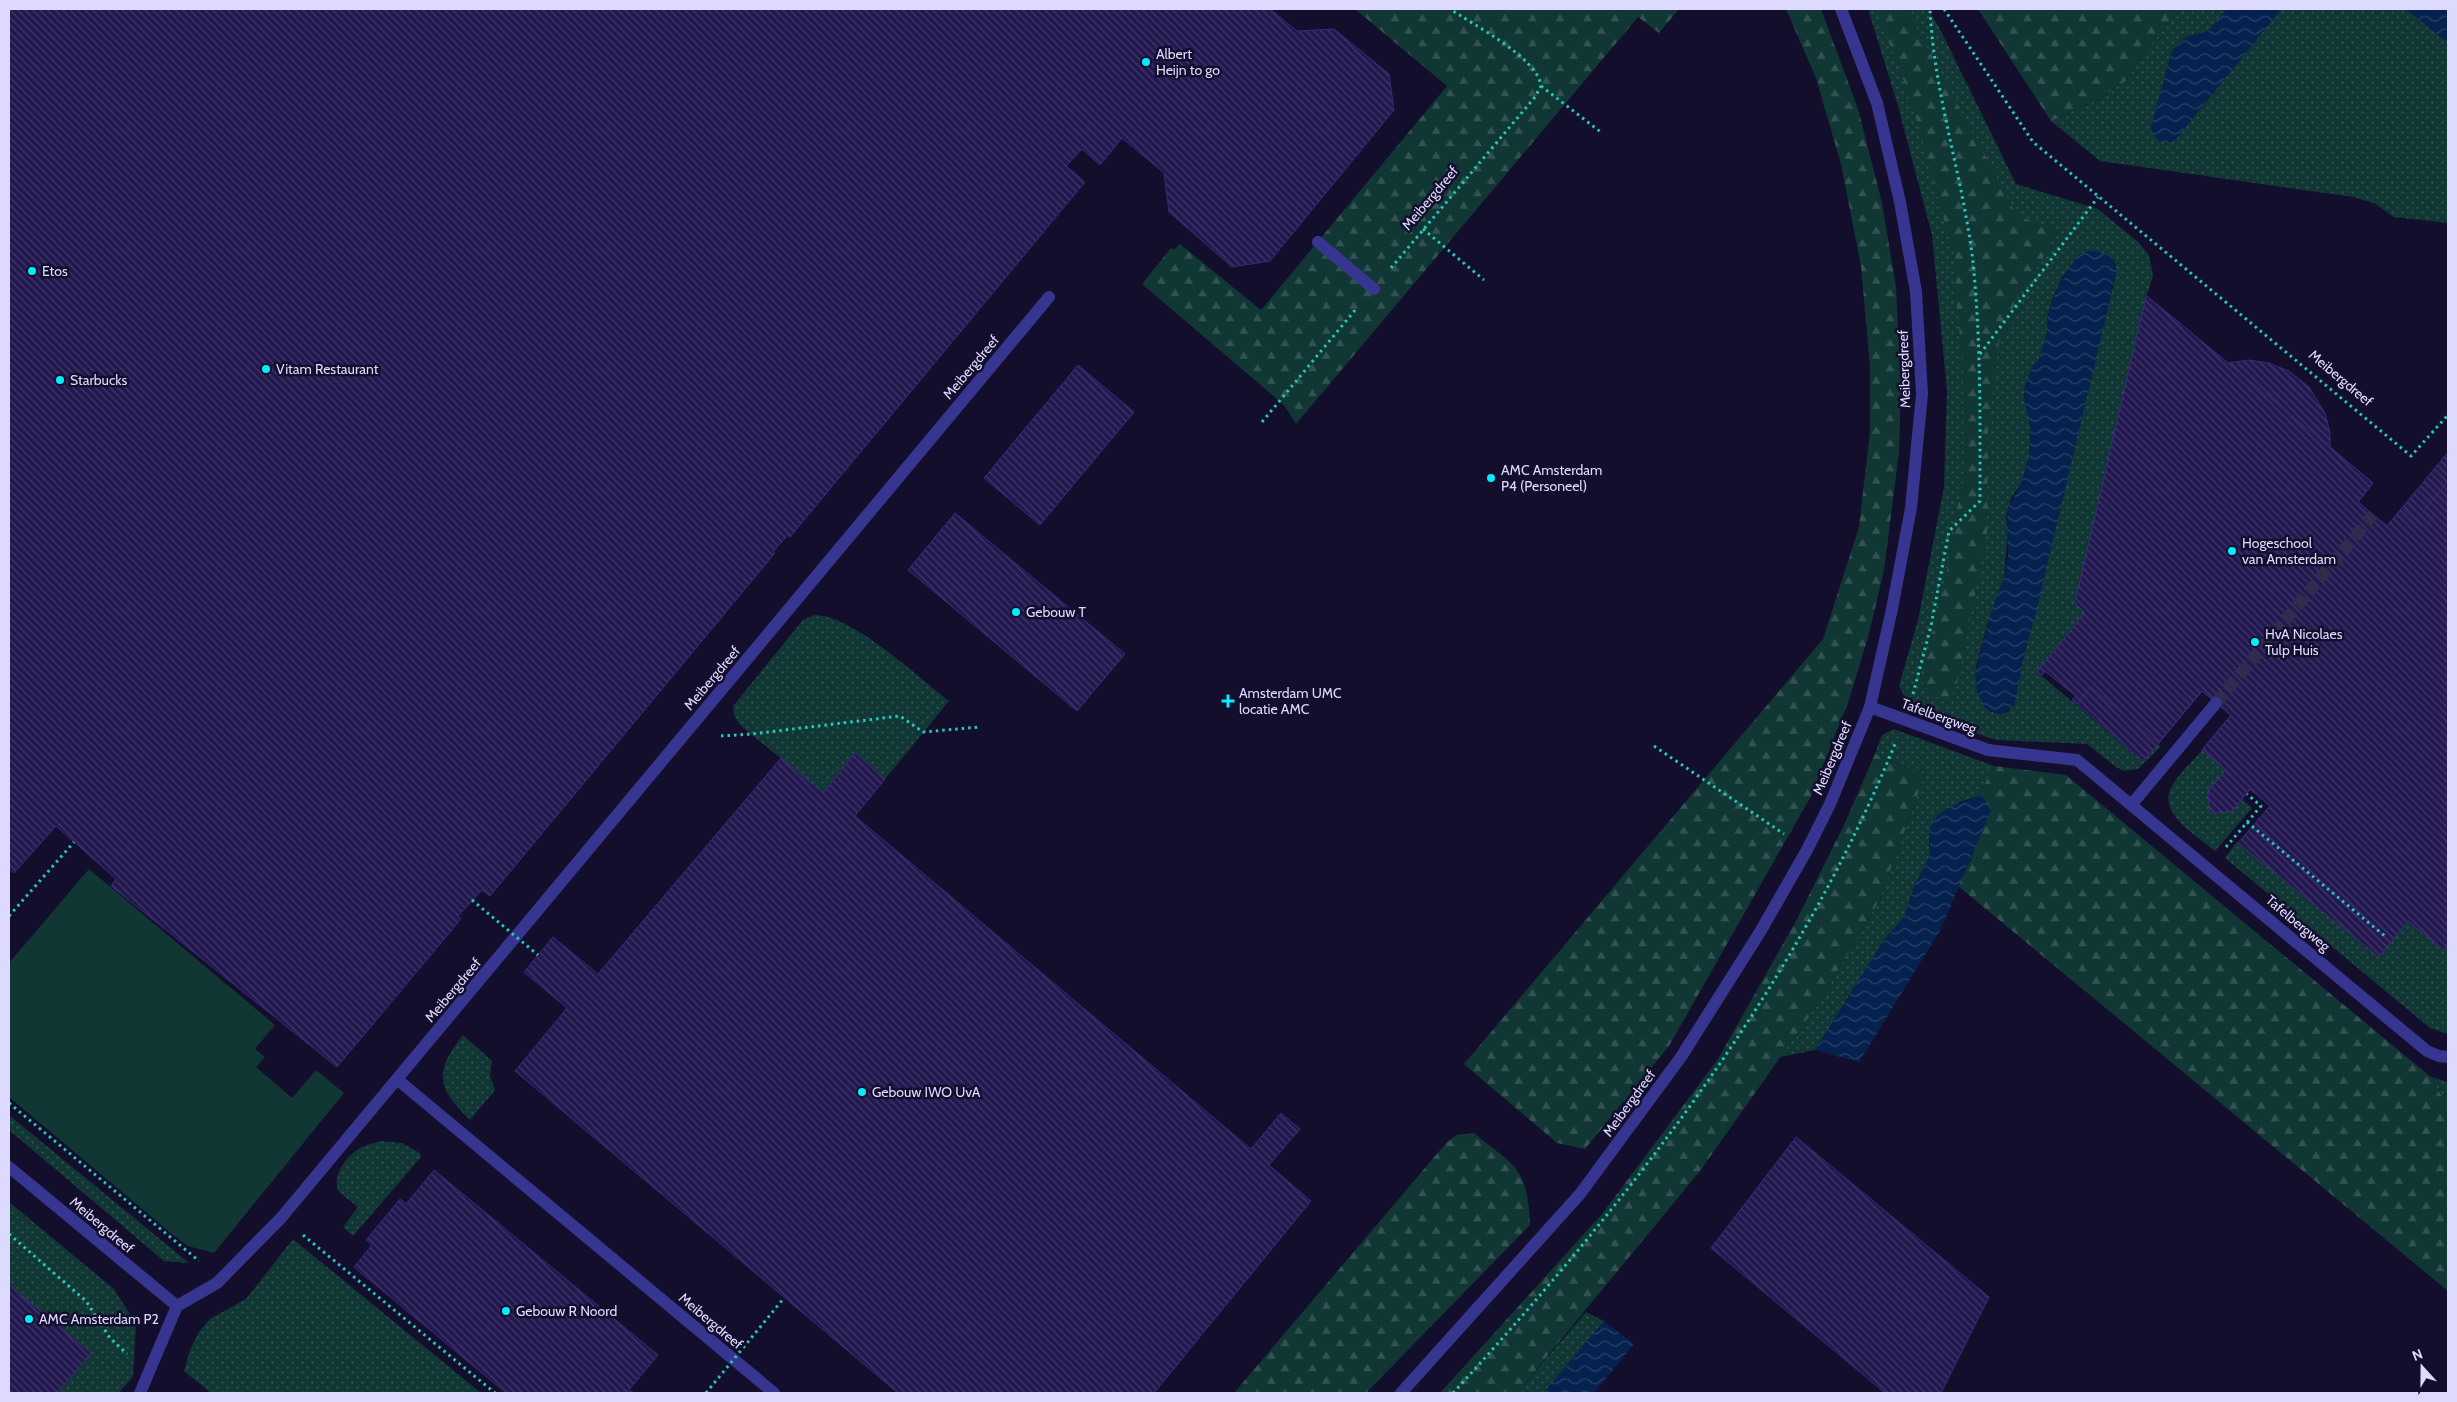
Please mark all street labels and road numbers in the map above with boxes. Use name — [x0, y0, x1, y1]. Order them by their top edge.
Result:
street label: Meibergdreef — [1398, 162, 1462, 234]
street label: Meibergdreef — [1894, 329, 1914, 409]
street label: Meibergdreef — [939, 331, 1003, 403]
street label: Meibergdreef — [2305, 346, 2377, 410]
street label: Meibergdreef — [680, 642, 744, 714]
street label: Tafelbergweg — [1899, 694, 1980, 738]
street label: Meibergdreef — [1808, 718, 1856, 798]
street label: Tafelbergweg — [2262, 891, 2335, 956]
street label: Meibergdreef — [421, 954, 485, 1026]
street label: Meibergdreef — [1599, 1066, 1660, 1140]
street label: Meibergdreef — [66, 1193, 138, 1257]
street label: Meibergdreef — [675, 1289, 747, 1353]

